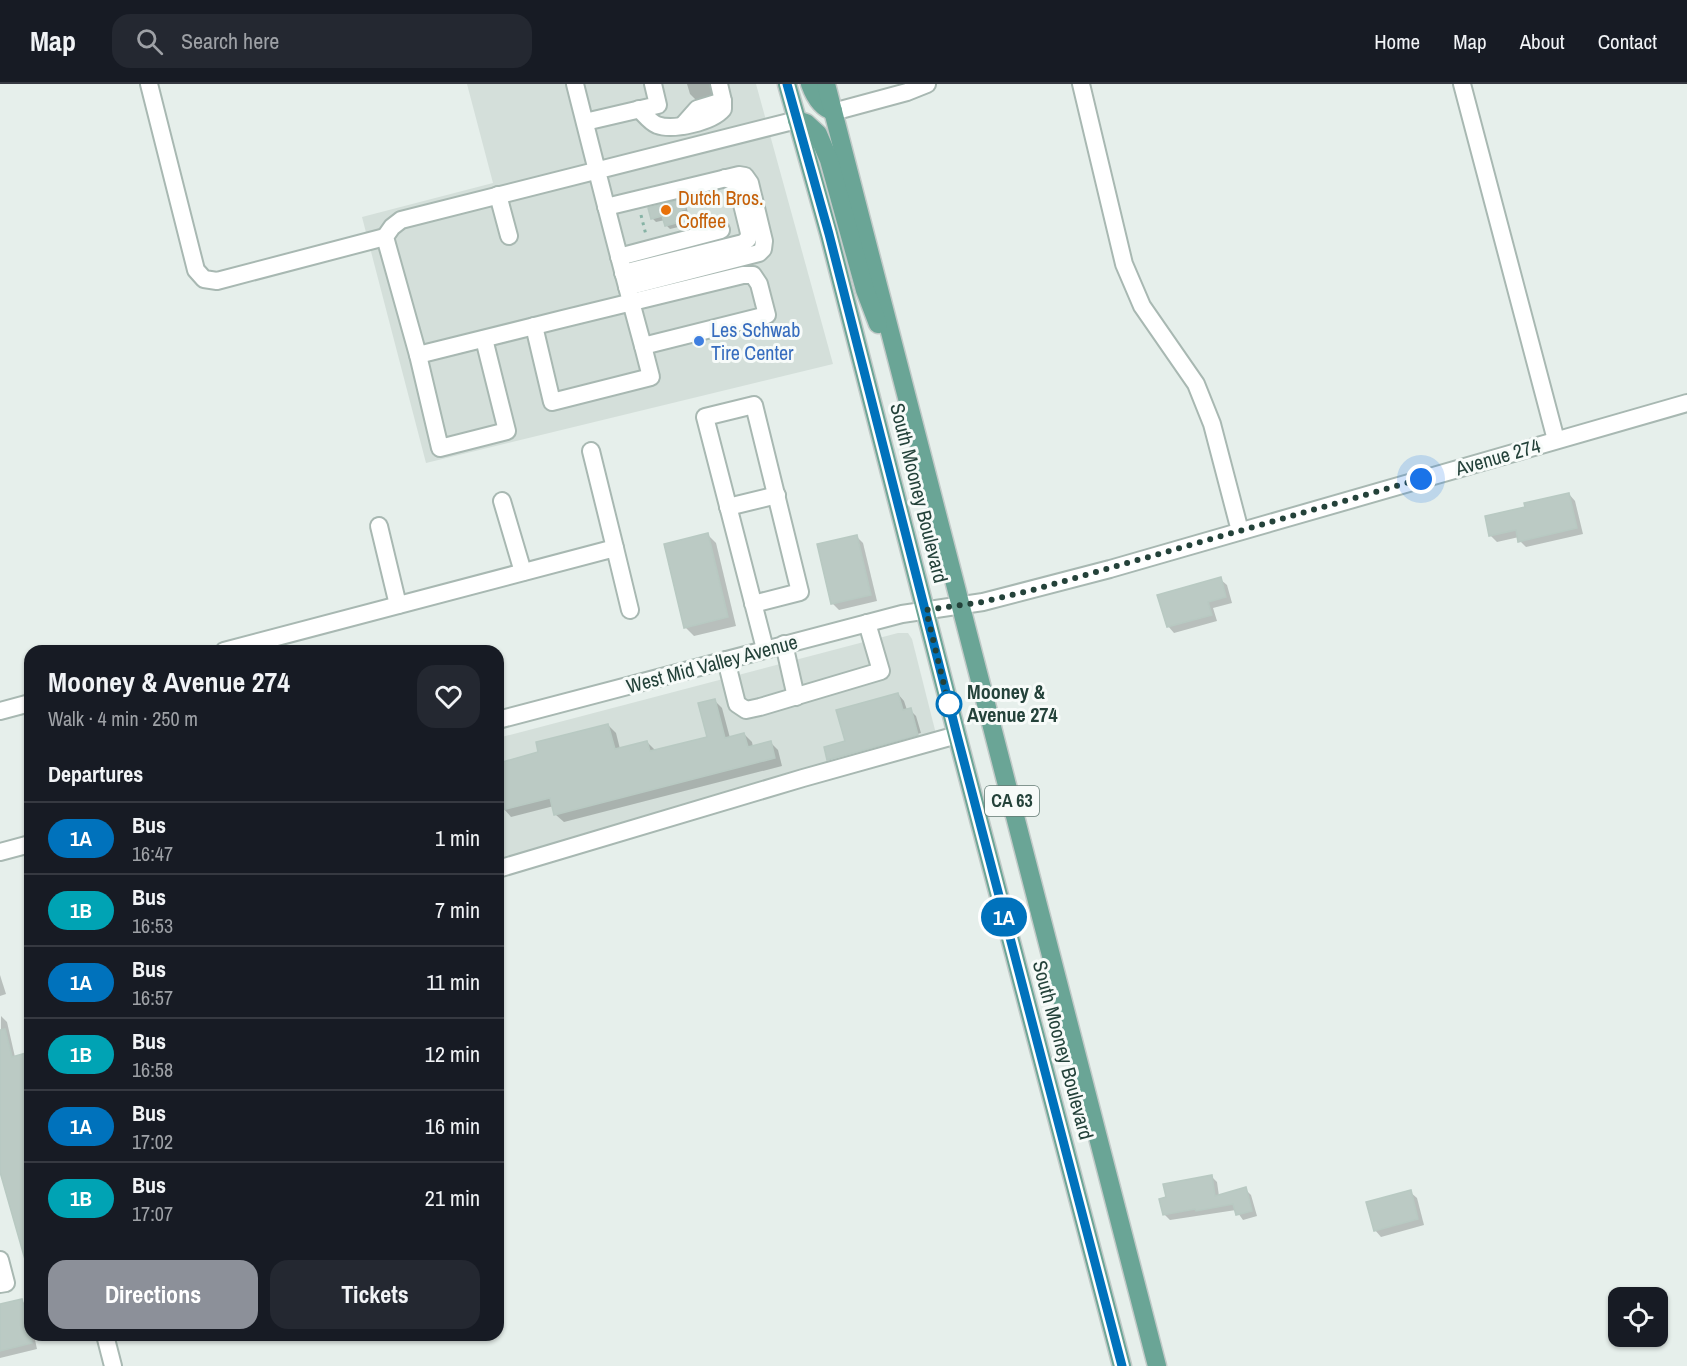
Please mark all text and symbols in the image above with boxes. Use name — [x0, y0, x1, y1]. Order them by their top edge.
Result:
search box — [112, 14, 532, 68]
text: Map — [30, 22, 76, 60]
icon: search — [133, 25, 166, 58]
text: Search here — [181, 26, 279, 56]
text: Home — [1374, 27, 1420, 56]
text: Map — [1453, 27, 1487, 56]
text: About — [1520, 27, 1565, 56]
text: Contact — [1598, 27, 1657, 56]
place label: Dutch Bros. Coffee — [678, 184, 764, 234]
marker: Dutch Bros. Coffee — [659, 203, 673, 217]
place label: Les Schwab Tire Center — [711, 316, 800, 366]
marker: Les Schwab Tire Center — [692, 334, 706, 348]
street label: South Mooney Boulevard — [884, 400, 955, 585]
street label: Avenue 274 — [1451, 432, 1544, 482]
your location — [1406, 464, 1436, 494]
street label: West Mid Valley Avenue — [623, 628, 800, 699]
text: Mooney & Avenue 274 — [48, 663, 290, 701]
button: heart — [417, 665, 480, 728]
place label: Mooney & Avenue 274 — [967, 678, 1058, 728]
marker: Mooney & Avenue 274 — [936, 691, 962, 717]
text: Walk · 4 min · 250 m — [48, 705, 198, 732]
text: Departures — [48, 759, 143, 789]
road number: CA 63 — [985, 786, 1039, 816]
text: Bus — [132, 810, 166, 840]
text: 1 min — [435, 823, 480, 853]
text: 1A — [70, 824, 92, 853]
text: 16:47 — [132, 840, 173, 867]
text: Bus — [132, 882, 166, 912]
text: 7 min — [435, 895, 480, 925]
text: 1B — [70, 896, 92, 925]
line badge: 1A — [977, 898, 1031, 936]
text: 1A — [993, 903, 1015, 932]
text: 16:53 — [132, 912, 173, 939]
text: Bus — [132, 954, 166, 984]
street label: South Mooney Boulevard — [1027, 957, 1100, 1142]
text: 11 min — [426, 967, 480, 997]
text: 1A — [70, 968, 92, 997]
text: 16:57 — [132, 984, 173, 1011]
text: Bus — [132, 1026, 166, 1056]
text: 12 min — [425, 1039, 480, 1069]
text: 1B — [70, 1040, 92, 1069]
text: 16:58 — [132, 1056, 173, 1083]
text: Bus — [132, 1098, 166, 1128]
text: 16 min — [425, 1111, 480, 1141]
text: 1A — [70, 1112, 92, 1141]
text: 17:02 — [132, 1128, 173, 1155]
text: Bus — [132, 1170, 166, 1200]
text: 21 min — [425, 1183, 480, 1213]
text: 1B — [70, 1184, 92, 1213]
text: 17:07 — [132, 1200, 173, 1227]
button: Directions — [48, 1260, 258, 1329]
button: Tickets — [270, 1260, 480, 1329]
map controls — [1608, 1287, 1668, 1347]
button: locate — [1608, 1287, 1668, 1347]

